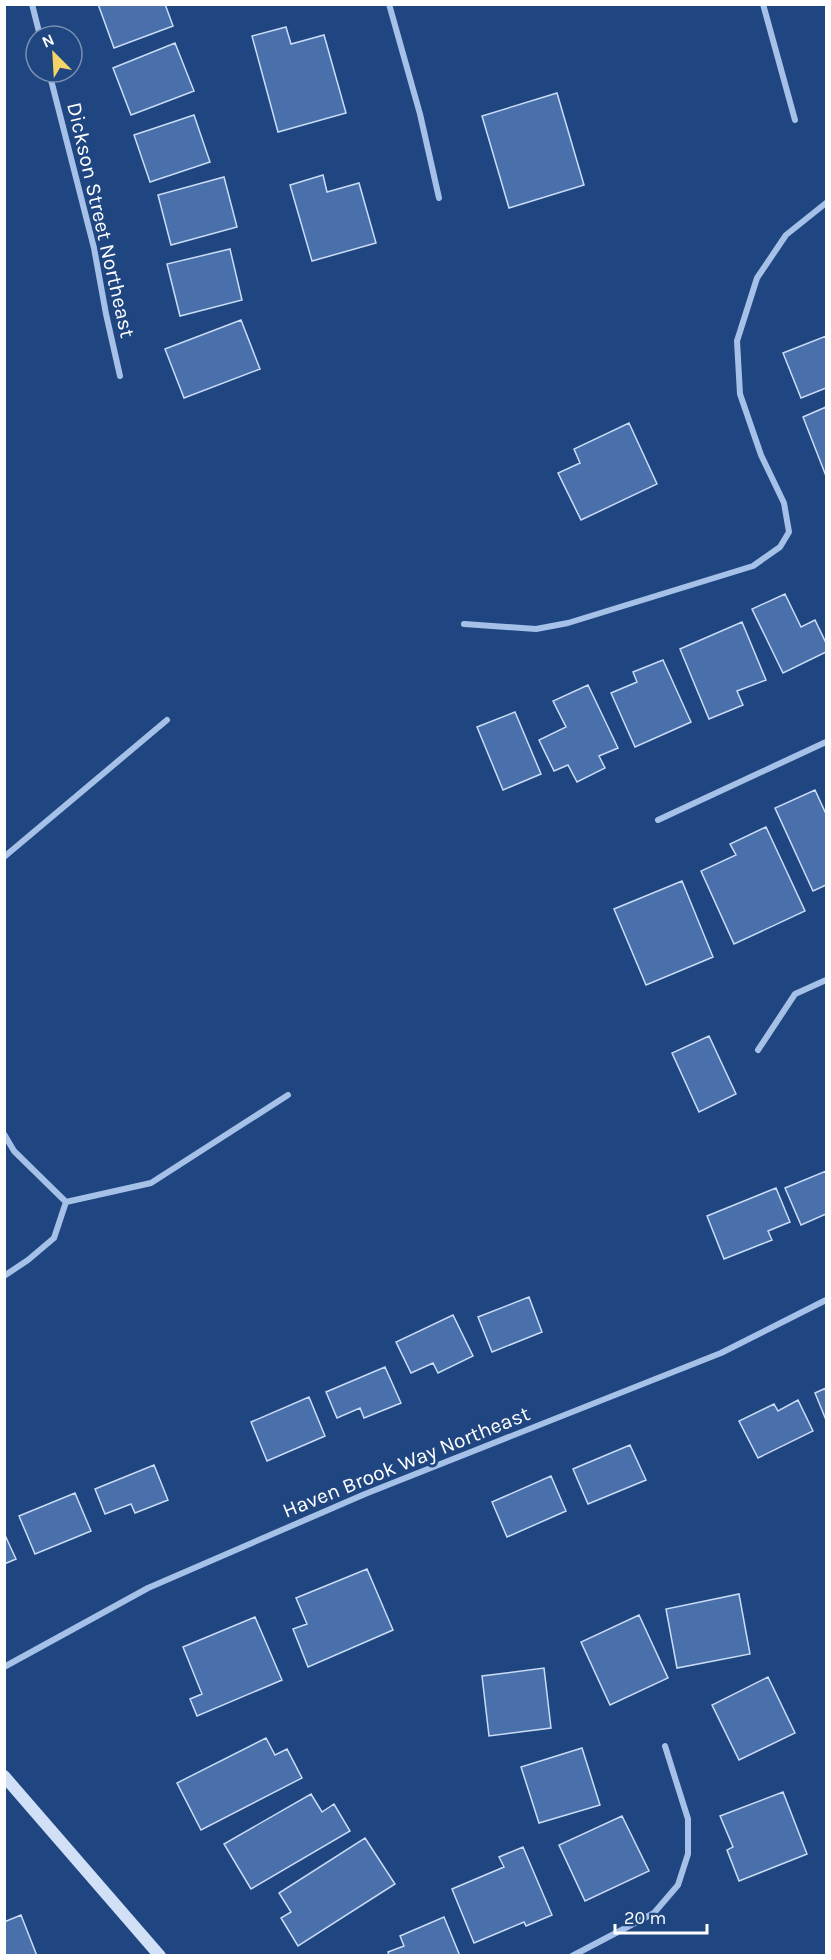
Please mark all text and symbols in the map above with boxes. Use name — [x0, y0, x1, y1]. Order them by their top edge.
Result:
north arrow — [24, 24, 84, 84]
text: N — [39, 30, 57, 52]
street label: Dickson Street Northeast — [62, 100, 140, 340]
street label: Haven Brook Way Northeast — [279, 1401, 533, 1523]
scale bar — [615, 1897, 706, 1935]
text: 20 m — [624, 1907, 666, 1929]

